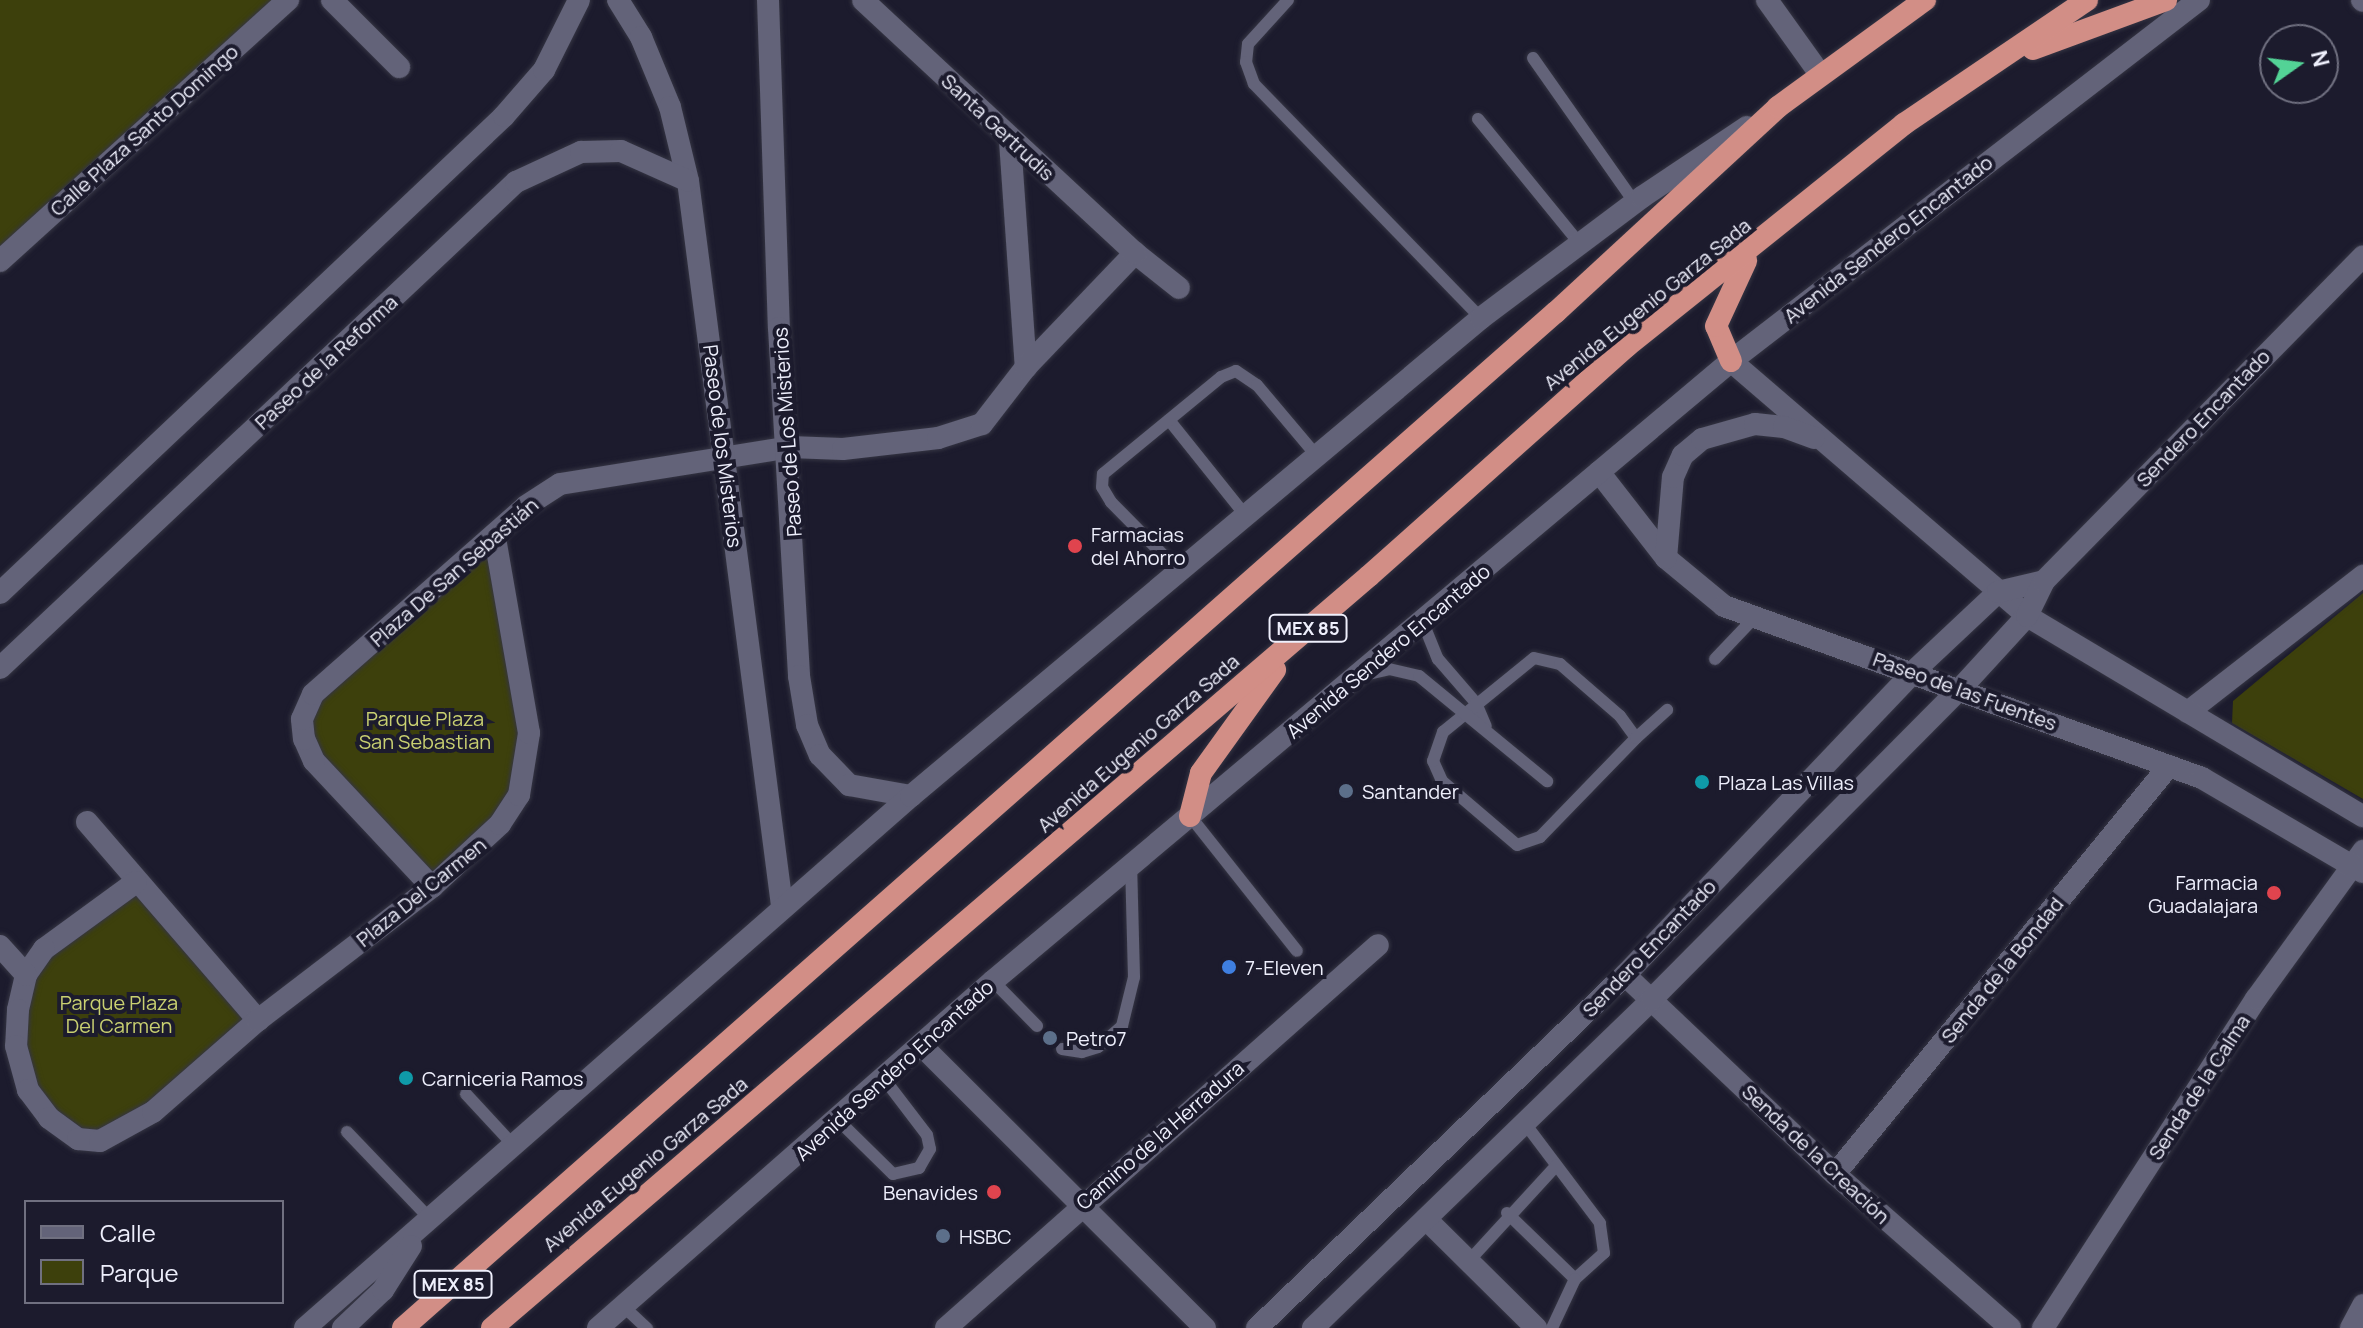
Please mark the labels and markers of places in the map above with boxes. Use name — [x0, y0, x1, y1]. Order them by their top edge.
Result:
place label: Farmacias del Ahorro — [1091, 522, 1186, 569]
marker: Farmacias del Ahorro — [1066, 537, 1084, 555]
place label: Plaza Las Villas — [1718, 770, 1854, 794]
marker: Plaza Las Villas — [1693, 773, 1711, 791]
place label: Santander — [1362, 779, 1459, 803]
marker: Santander — [1337, 782, 1355, 800]
place label: Farmacia Guadalajara — [2148, 870, 2258, 917]
marker: Farmacia Guadalajara — [2265, 884, 2283, 902]
place label: 7-Eleven — [1245, 955, 1324, 979]
marker: 7-Eleven — [1220, 958, 1238, 976]
place label: Petro7 — [1066, 1026, 1127, 1050]
marker: Petro7 — [1041, 1029, 1059, 1047]
place label: Carniceria Ramos — [422, 1066, 583, 1090]
marker: Carniceria Ramos — [397, 1069, 415, 1087]
place label: Benavides — [883, 1180, 978, 1204]
marker: Benavides — [985, 1183, 1003, 1201]
place label: HSBC — [959, 1224, 1012, 1248]
marker: HSBC — [934, 1227, 952, 1245]

